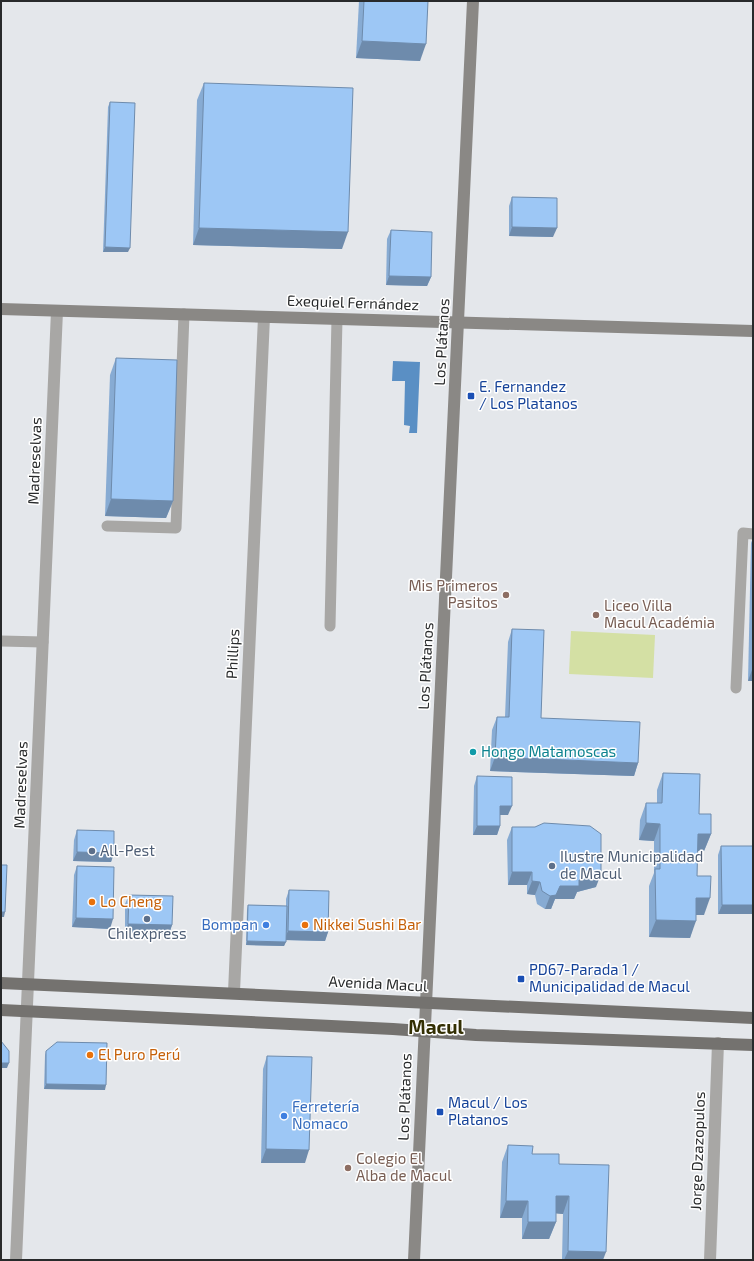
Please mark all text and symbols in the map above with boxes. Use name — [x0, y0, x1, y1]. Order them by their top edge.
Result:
street label: Exequiel Fernández — [287, 291, 420, 313]
street label: Los Plátanos — [430, 298, 452, 386]
place label: E. Fernandez / Los Platanos — [479, 377, 578, 412]
marker: E. Fernandez / Los Platanos — [466, 391, 476, 401]
street label: Madreselvas — [23, 417, 45, 505]
place label: Mis Primeros Pasitos — [408, 576, 498, 611]
marker: Mis Primeros Pasitos — [501, 590, 511, 600]
place label: Liceo Villa Macul Académia — [604, 596, 715, 631]
marker: Liceo Villa Macul Académia — [591, 610, 601, 620]
street label: Los Plátanos — [414, 622, 436, 710]
street label: Phillips — [222, 628, 242, 680]
street label: Madreselvas — [9, 741, 31, 829]
place label: Hongo Matamoscas — [481, 742, 616, 760]
marker: Hongo Matamoscas — [468, 747, 478, 757]
place label: All-Pest — [100, 841, 155, 859]
marker: All-Pest — [87, 846, 97, 856]
place label: Ilustre Municipalidad de Macul — [560, 847, 703, 882]
marker: Ilustre Municipalidad de Macul — [547, 861, 557, 871]
place label: Lo Cheng — [100, 892, 163, 910]
marker: Lo Cheng — [87, 897, 97, 907]
marker: Chilexpress — [142, 914, 152, 924]
place label: Bompan — [201, 915, 258, 933]
place label: Nikkei Sushi Bar — [313, 915, 421, 933]
marker: Bompan — [261, 920, 271, 930]
marker: Nikkei Sushi Bar — [300, 920, 310, 930]
place label: Chilexpress — [107, 924, 187, 942]
place label: PD67-Parada 1 / Municipalidad de Macul — [529, 960, 690, 995]
street label: Avenida Macul — [328, 971, 429, 995]
marker: PD67-Parada 1 / Municipalidad de Macul — [516, 974, 526, 984]
district label: Macul — [408, 1015, 464, 1038]
place label: El Puro Perú — [98, 1045, 180, 1063]
marker: El Puro Perú — [85, 1050, 95, 1060]
street label: Los Plátanos — [393, 1053, 415, 1141]
street label: Jorge Dzazopulos — [686, 1091, 708, 1211]
place label: Macul / Los Platanos — [448, 1093, 528, 1128]
place label: Ferretería Nomaco — [292, 1097, 360, 1132]
marker: Macul / Los Platanos — [435, 1107, 445, 1117]
marker: Ferretería Nomaco — [279, 1111, 289, 1121]
place label: Colegio El Alba de Macul — [356, 1149, 452, 1184]
marker: Colegio El Alba de Macul — [343, 1163, 353, 1173]

